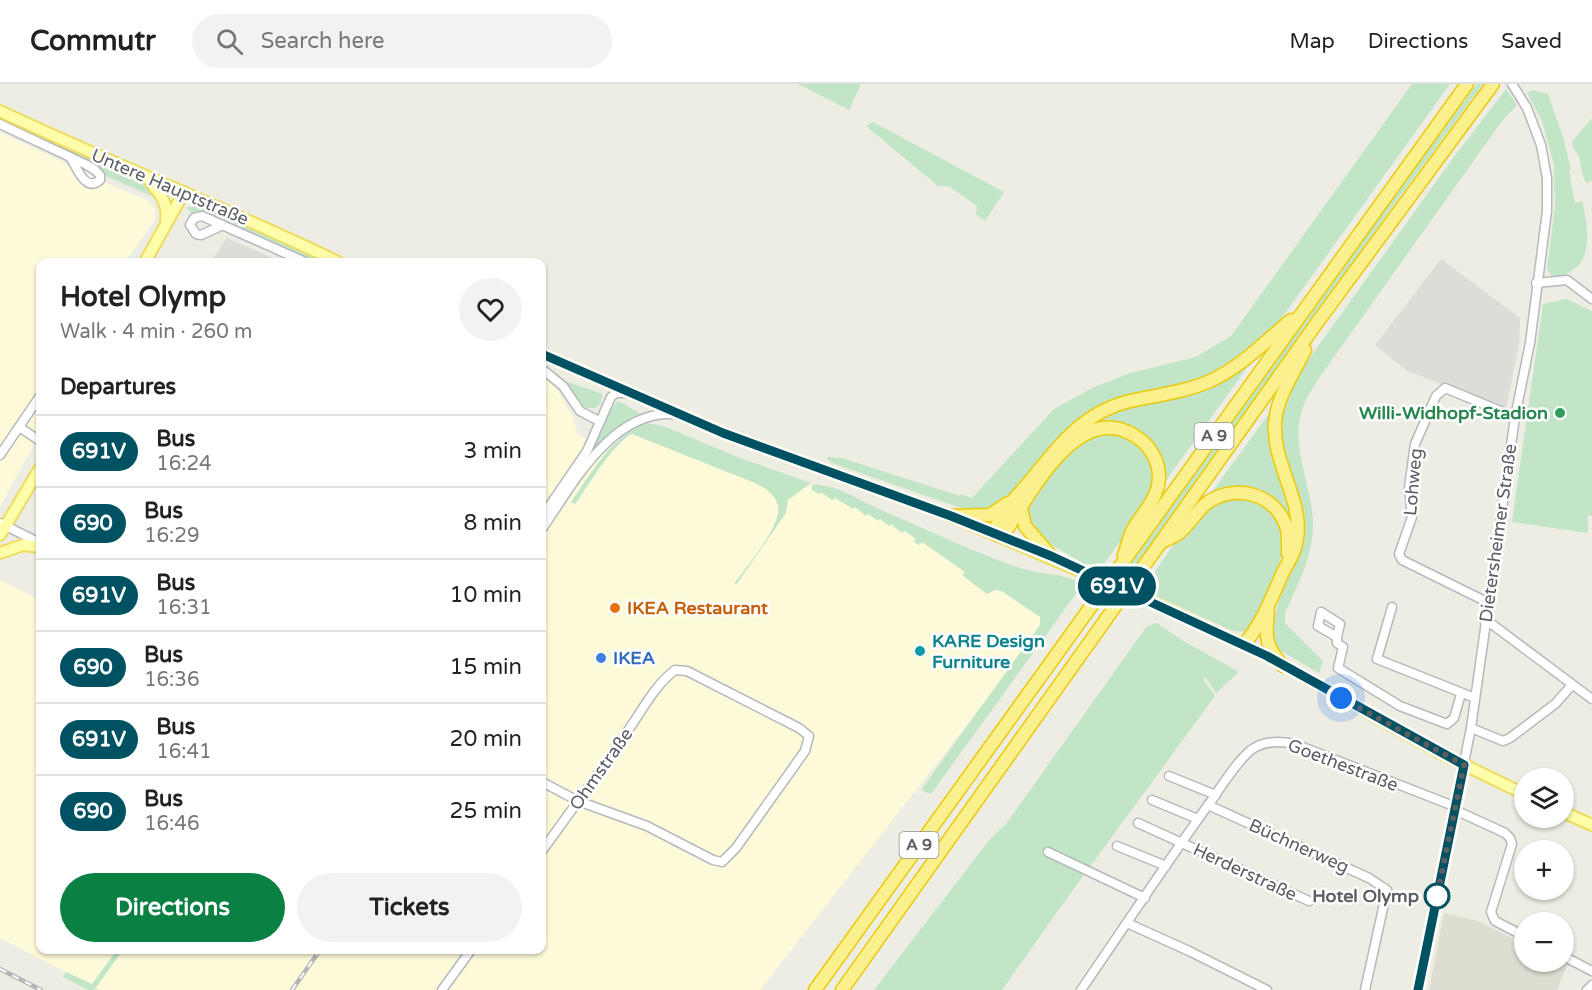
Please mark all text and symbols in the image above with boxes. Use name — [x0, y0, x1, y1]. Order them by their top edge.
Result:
search box — [192, 14, 612, 68]
text: Commutr — [30, 24, 156, 58]
icon: search — [213, 25, 246, 58]
text: Search here — [261, 28, 385, 54]
text: Map — [1289, 29, 1335, 54]
text: Directions — [1368, 29, 1468, 54]
text: Saved — [1501, 29, 1562, 54]
street label: Untere Hauptstraße — [88, 144, 252, 230]
button: heart — [459, 278, 522, 341]
text: Hotel Olymp — [60, 280, 226, 314]
text: Walk · 4 min · 260 m — [60, 320, 252, 344]
text: Departures — [60, 374, 176, 400]
place label: Willi-Widhopf-Stadion — [1359, 402, 1548, 424]
marker: Willi-Widhopf-Stadion — [1553, 406, 1567, 420]
road number: A 9 — [1194, 423, 1234, 449]
text: Bus — [156, 426, 195, 452]
text: 3 min — [463, 438, 522, 464]
text: 691V — [72, 439, 126, 464]
street label: Dietersheimer Straße — [1475, 442, 1521, 624]
street label: Lohweg — [1399, 447, 1427, 517]
text: 16:24 — [156, 452, 212, 476]
text: Bus — [144, 498, 183, 524]
text: 8 min — [463, 510, 522, 536]
text: 690 — [73, 511, 113, 536]
text: 16:29 — [144, 524, 199, 548]
line badge: 691V — [1075, 566, 1159, 606]
text: Bus — [156, 570, 195, 596]
text: 691V — [1090, 574, 1144, 599]
text: 10 min — [450, 582, 522, 608]
text: 691V — [72, 583, 126, 608]
text: 16:31 — [156, 596, 212, 620]
place label: IKEA Restaurant — [627, 597, 768, 619]
marker: IKEA Restaurant — [608, 601, 622, 615]
place label: KARE Design Furniture — [932, 630, 1045, 673]
text: Bus — [144, 642, 183, 668]
marker: KARE Design Furniture — [913, 644, 927, 658]
place label: IKEA — [613, 647, 655, 669]
marker: IKEA — [594, 651, 608, 665]
text: 15 min — [450, 654, 522, 680]
text: 690 — [73, 655, 113, 680]
text: 16:36 — [144, 668, 199, 692]
your location — [1326, 683, 1356, 713]
text: Bus — [156, 714, 195, 740]
street label: Ohmstraße — [565, 724, 637, 814]
text: 20 min — [450, 726, 522, 752]
text: 691V — [72, 727, 126, 752]
street label: Goethestraße — [1285, 734, 1401, 796]
text: 16:41 — [156, 740, 212, 764]
map controls — [1514, 768, 1574, 972]
button: layers — [1514, 768, 1574, 828]
text: Bus — [144, 786, 183, 812]
text: 25 min — [450, 798, 522, 824]
text: 690 — [73, 799, 113, 824]
text: 16:46 — [144, 812, 199, 836]
street label: Büchnerweg — [1245, 814, 1353, 878]
road number: A 9 — [900, 832, 938, 858]
street label: Herderstraße — [1190, 838, 1300, 906]
button: + — [1514, 840, 1574, 900]
button: Directions — [60, 873, 285, 942]
button: Tickets — [297, 873, 522, 942]
marker: Hotel Olymp — [1424, 883, 1450, 909]
place label: Hotel Olymp — [1312, 885, 1419, 907]
button: − — [1514, 912, 1574, 972]

